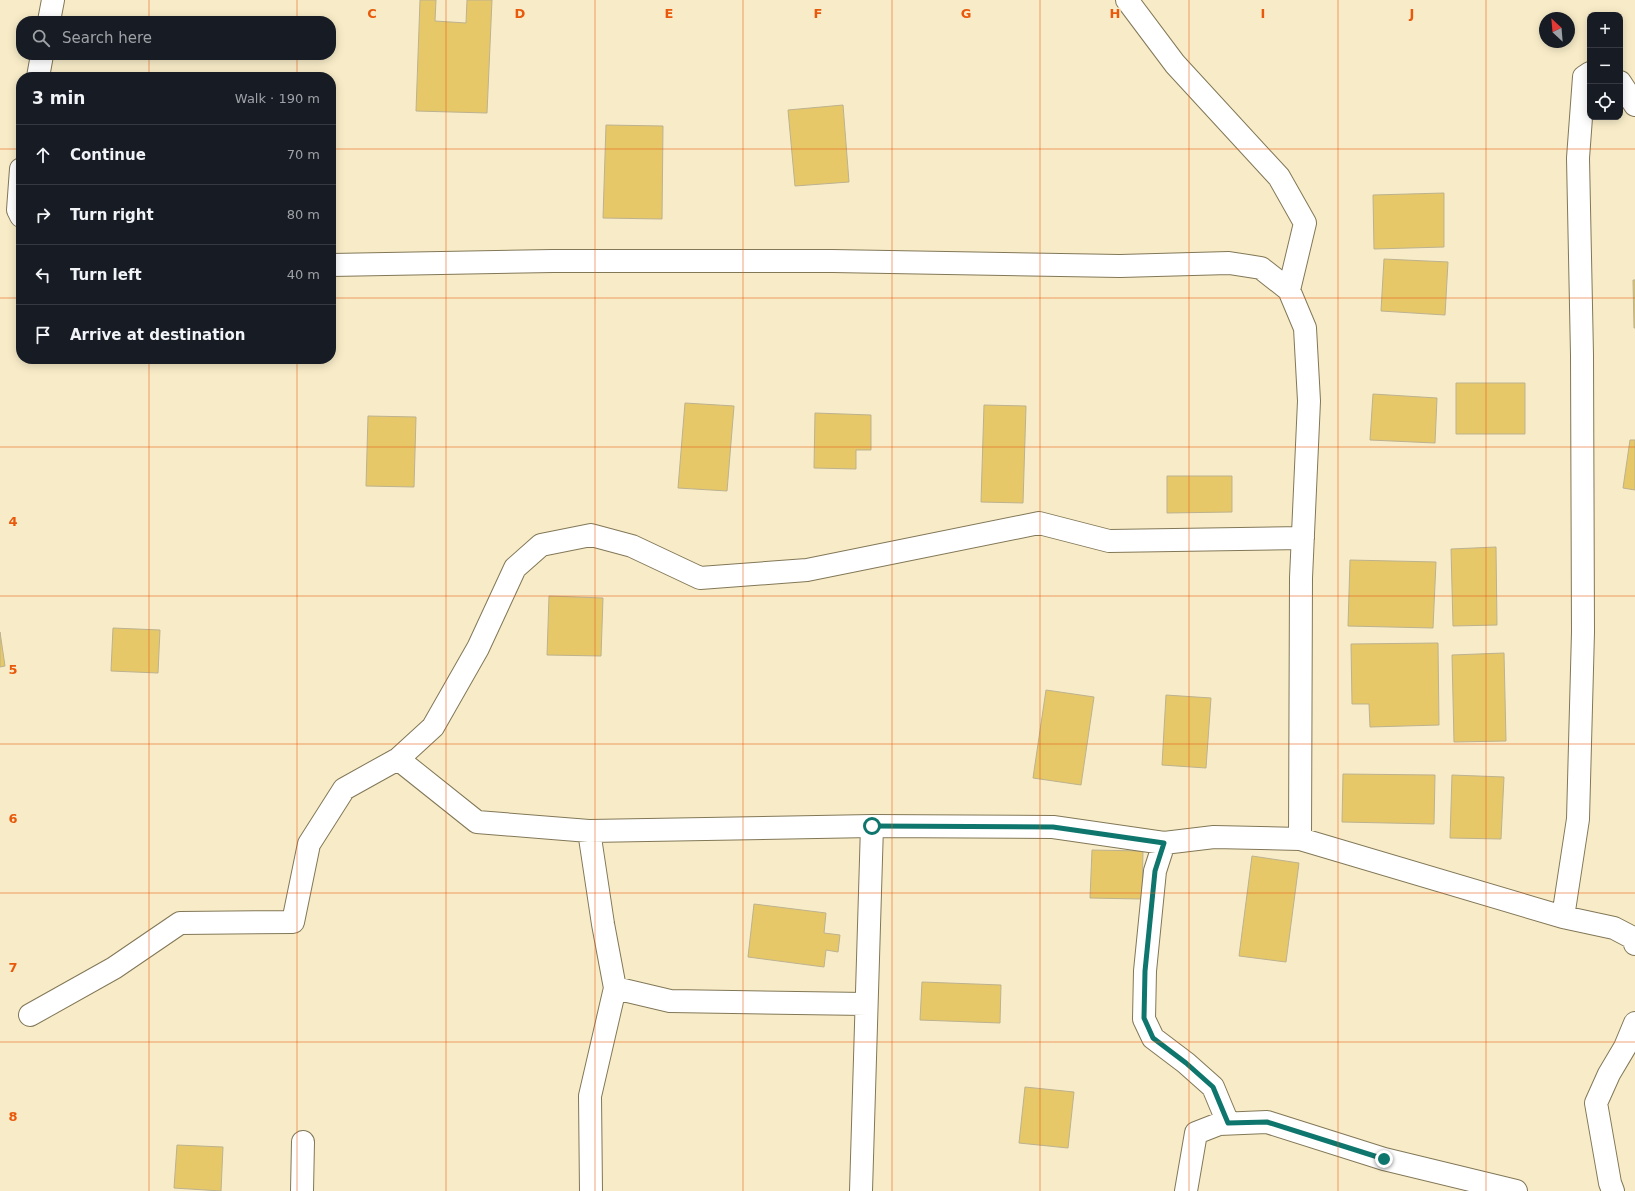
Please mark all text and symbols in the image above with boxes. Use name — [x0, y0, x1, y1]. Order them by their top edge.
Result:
text: C — [367, 6, 377, 21]
text: D — [515, 6, 526, 21]
text: E — [665, 6, 673, 21]
text: F — [814, 6, 822, 21]
text: G — [961, 6, 971, 21]
text: H — [1110, 6, 1120, 21]
text: I — [1261, 6, 1265, 21]
text: J — [1409, 6, 1414, 21]
north arrow — [1539, 12, 1575, 48]
map controls — [1587, 12, 1623, 120]
button: + — [1587, 12, 1623, 48]
search box — [16, 16, 336, 60]
icon: search — [30, 27, 52, 49]
text: Search here — [62, 29, 152, 47]
button: − — [1587, 48, 1623, 84]
button: locate — [1587, 84, 1623, 120]
text: 3 min — [32, 88, 85, 108]
text: Walk · 190 m — [235, 91, 320, 106]
icon: ahead — [32, 144, 54, 166]
text: Continue — [70, 146, 146, 164]
text: 70 m — [287, 147, 320, 162]
icon: right — [32, 204, 54, 226]
text: Turn right — [70, 206, 154, 224]
text: 80 m — [287, 207, 320, 222]
icon: left — [32, 264, 54, 286]
text: Turn left — [70, 266, 142, 284]
text: 40 m — [287, 267, 320, 282]
icon: arrive — [32, 324, 54, 346]
text: Arrive at destination — [70, 326, 245, 344]
text: 4 — [8, 514, 18, 529]
text: 5 — [8, 662, 18, 677]
text: 6 — [8, 811, 18, 826]
route start — [863, 817, 881, 835]
text: 7 — [8, 960, 18, 975]
text: 8 — [8, 1109, 18, 1124]
route end — [1375, 1150, 1393, 1168]

